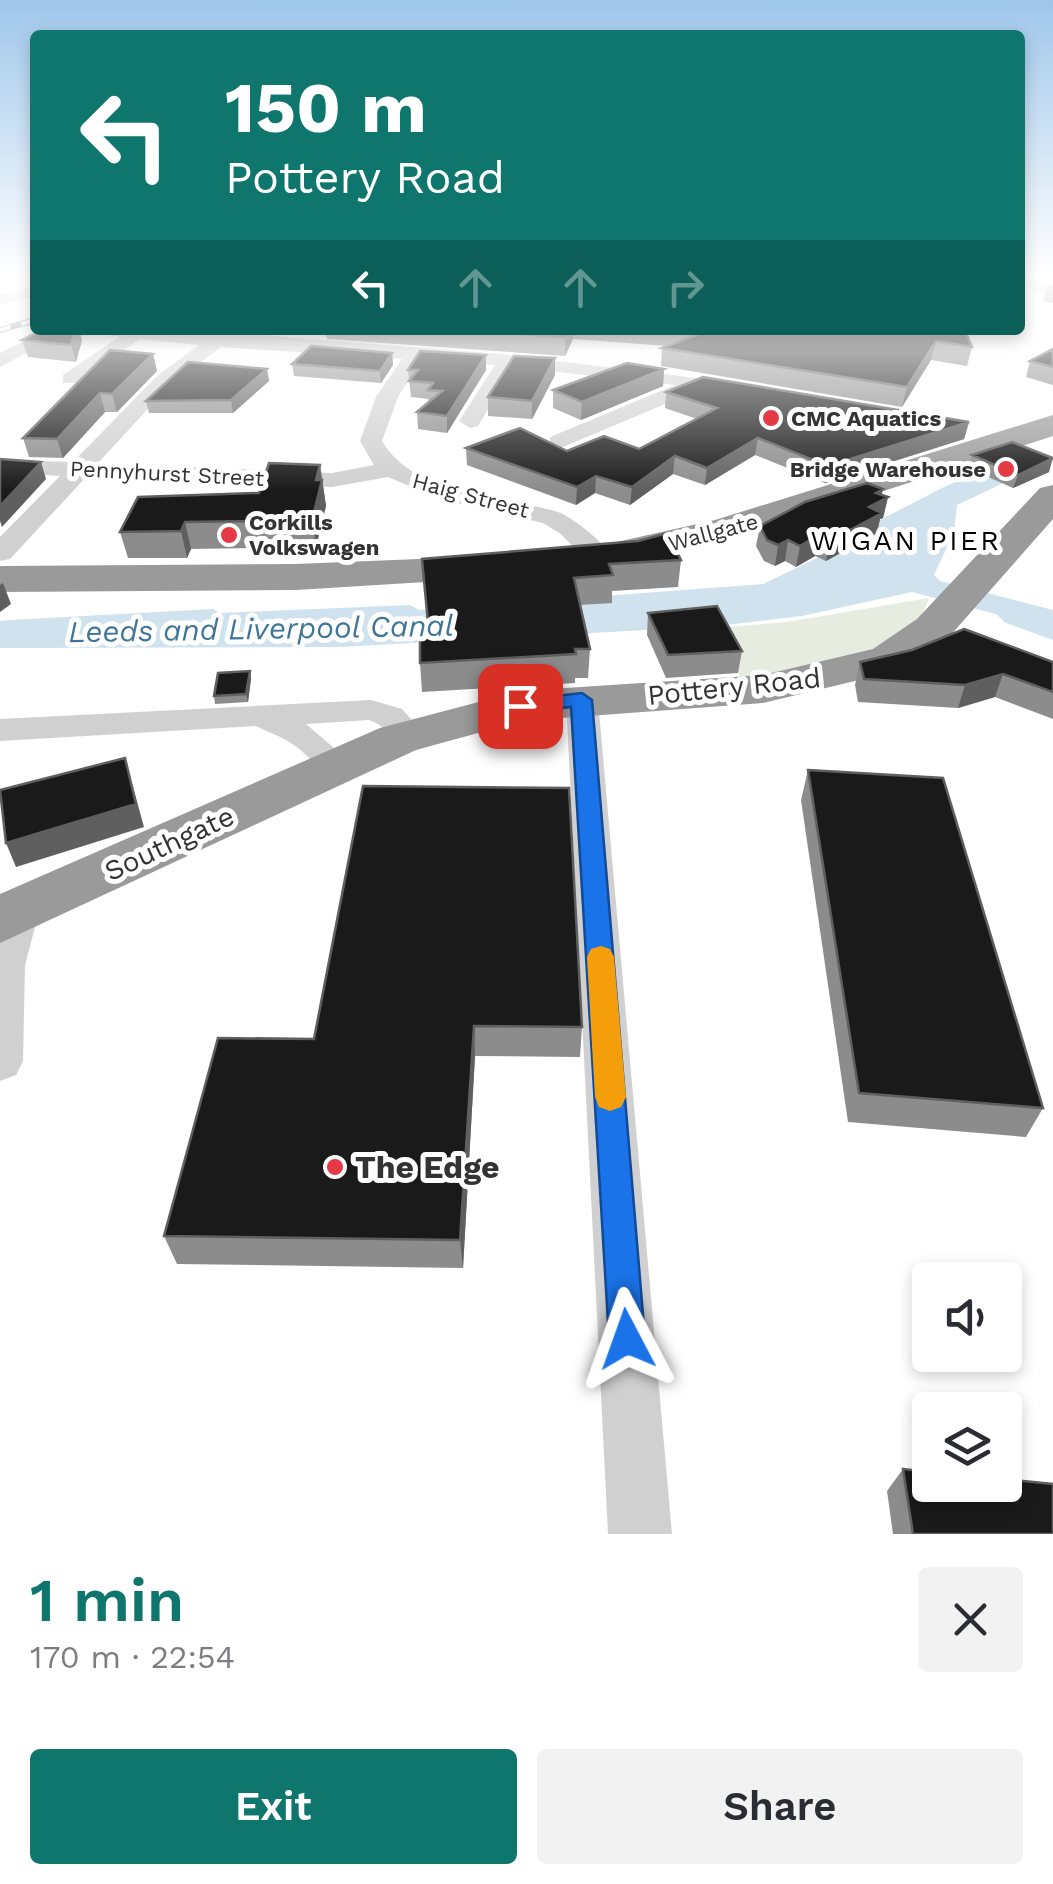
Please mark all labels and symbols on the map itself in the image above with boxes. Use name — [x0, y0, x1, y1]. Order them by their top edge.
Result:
place label: CMC Aquatics — [791, 406, 942, 431]
marker: CMC Aquatics — [760, 407, 782, 429]
street label: Pennyhurst Street — [69, 456, 265, 491]
place label: Bridge Warehouse — [790, 457, 986, 482]
marker: Bridge Warehouse — [995, 458, 1017, 480]
street label: Haig Street — [410, 468, 532, 523]
street label: Wallgate — [666, 509, 761, 556]
place label: Corkills Volkswagen — [249, 510, 379, 560]
marker: Corkills Volkswagen — [218, 524, 240, 546]
district label: WIGAN PIER — [811, 524, 1001, 557]
water label: Leeds and Liverpool Canal — [68, 608, 454, 649]
street label: Pottery Road — [646, 661, 822, 712]
pin — [478, 664, 563, 749]
street label: Southgate — [99, 799, 239, 888]
place label: The Edge — [355, 1148, 500, 1186]
marker: The Edge — [324, 1156, 346, 1178]
position arrow — [575, 1287, 679, 1391]

